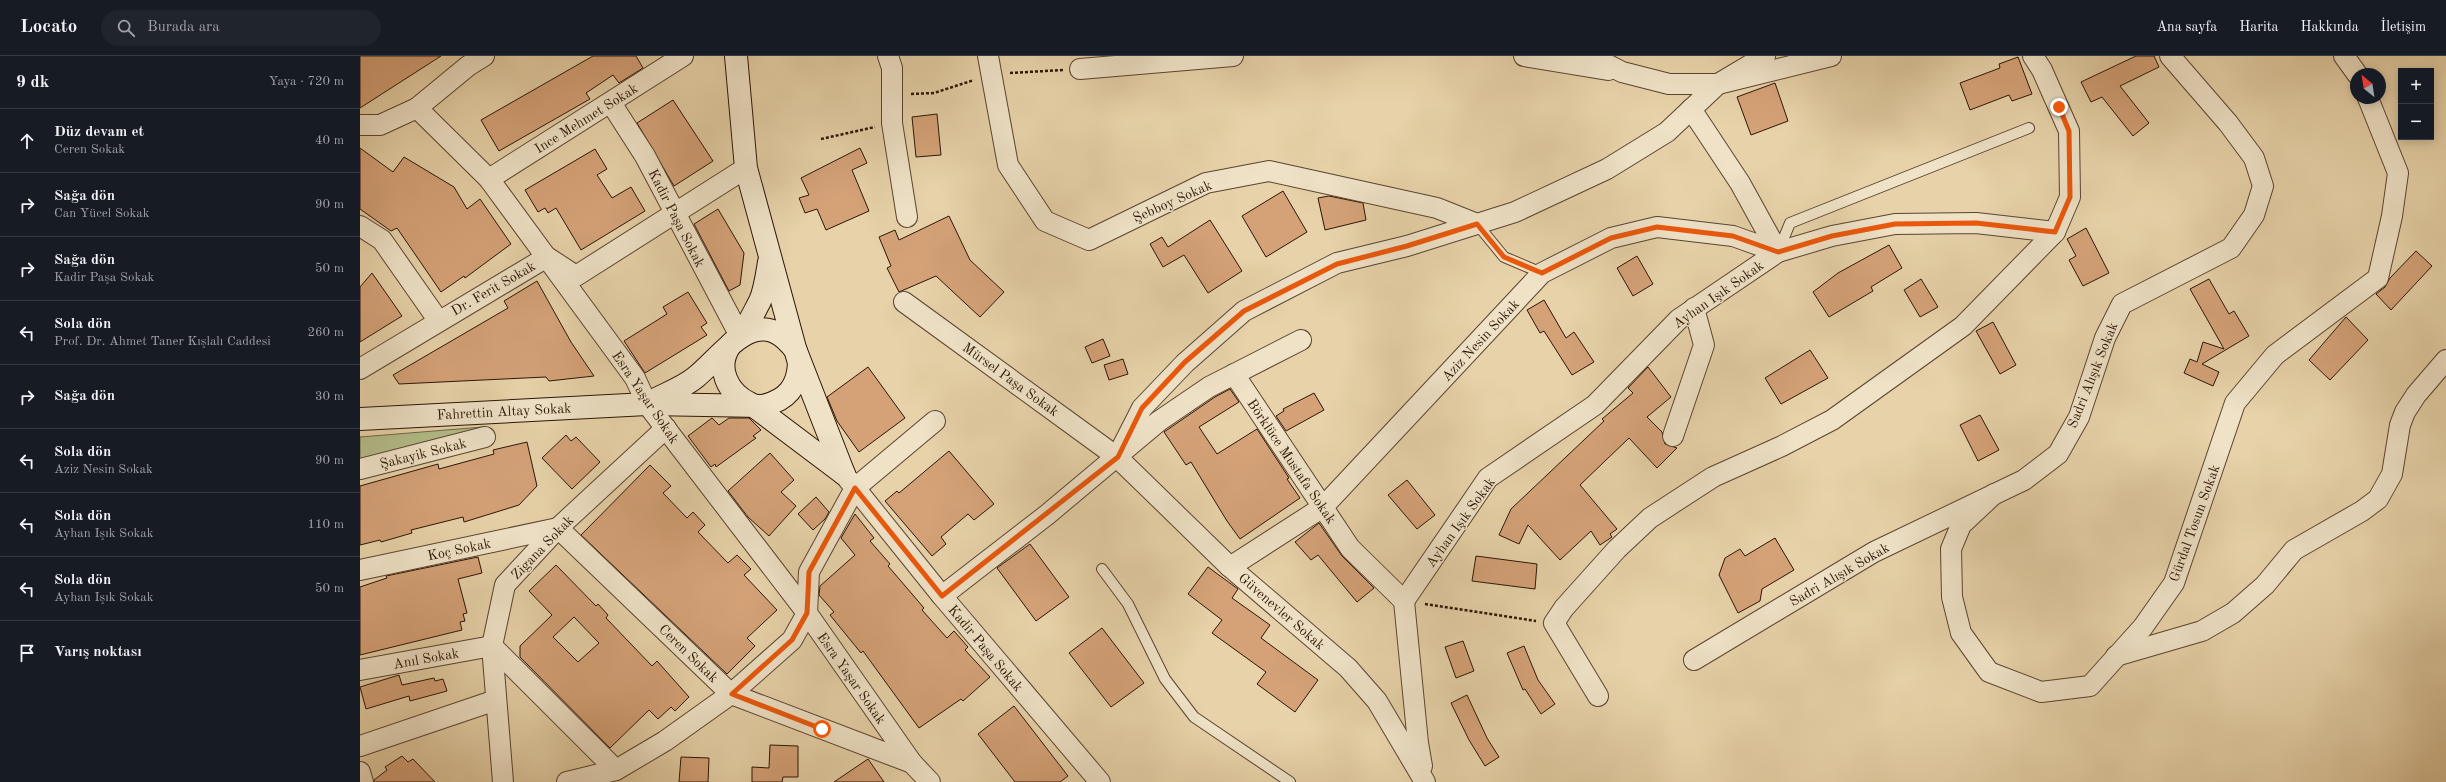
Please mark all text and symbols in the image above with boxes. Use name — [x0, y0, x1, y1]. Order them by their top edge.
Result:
search box — [101, 10, 381, 46]
icon: search — [115, 17, 137, 39]
text: Locato — [20, 18, 77, 37]
text: Burada ara — [147, 20, 220, 35]
text: Ana sayfa — [2156, 20, 2217, 34]
text: Harita — [2239, 20, 2279, 34]
text: Hakkında — [2301, 20, 2359, 34]
text: İletişim — [2381, 20, 2426, 34]
north arrow — [2350, 68, 2386, 104]
map controls — [2398, 68, 2434, 140]
button: + — [2398, 68, 2434, 104]
text: 9 dk — [16, 74, 49, 91]
text: Yaya · 720 m — [269, 75, 344, 88]
street label: Ince Mehmet Sokak — [532, 81, 641, 156]
route end — [2050, 98, 2068, 116]
button: − — [2398, 104, 2434, 140]
text: Düz devam et — [54, 125, 144, 140]
icon: ahead — [16, 130, 38, 152]
text: 40 m — [315, 134, 344, 147]
text: Ceren Sokak — [54, 143, 125, 156]
street label: Kadir Paşa Sokak — [645, 167, 707, 270]
street label: Şebboy Sokak — [1131, 178, 1214, 226]
text: Sağa dön — [54, 189, 115, 204]
icon: right — [16, 194, 38, 216]
text: 90 m — [315, 198, 344, 211]
text: Can Yücel Sokak — [54, 207, 149, 220]
text: Sağa dön — [54, 253, 115, 268]
icon: right — [16, 258, 38, 280]
street label: Ayhan Işık Sokak — [1671, 258, 1766, 331]
street label: Dr. Ferit Sokak — [449, 259, 538, 319]
text: 50 m — [315, 262, 344, 275]
text: Kadir Paşa Sokak — [54, 271, 154, 284]
street label: Aziz Nesin Sokak — [1439, 297, 1522, 384]
text: Sola dön — [54, 317, 111, 332]
street label: Sadri Alışık Sokak — [2065, 320, 2121, 430]
icon: left — [16, 322, 38, 344]
text: 260 m — [307, 326, 344, 339]
text: Prof. Dr. Ahmet Taner Kışlalı Caddesi — [54, 335, 271, 348]
street label: Mürsel Paşa Sokak — [960, 340, 1061, 419]
street label: Esra Yaşar Sokak — [609, 349, 681, 446]
icon: right — [16, 386, 38, 408]
text: Sağa dön — [54, 389, 115, 404]
text: 30 m — [315, 390, 344, 403]
street label: Börklüce Mustafa Sokak — [1244, 397, 1338, 526]
street label: Fahrettin Altay Sokak — [436, 401, 572, 423]
street label: Şakayik Sokak — [378, 436, 468, 472]
text: Sola dön — [54, 445, 111, 460]
icon: left — [16, 450, 38, 472]
text: 90 m — [315, 454, 344, 467]
text: Aziz Nesin Sokak — [54, 463, 153, 476]
street label: Gürdal Tosun Sokak — [2167, 463, 2223, 584]
street label: Ayhan Işık Sokak — [1424, 475, 1498, 570]
text: Sola dön — [54, 509, 111, 524]
street label: Zigana Sokak — [509, 513, 577, 582]
icon: left — [16, 514, 38, 536]
text: 110 m — [307, 518, 344, 531]
text: Ayhan Işık Sokak — [54, 527, 154, 540]
street label: Koç Sokak — [426, 536, 492, 564]
street label: Sadri Alışık Sokak — [1787, 541, 1892, 609]
street label: Güvenevler Sokak — [1236, 571, 1327, 653]
text: Sola dön — [54, 573, 111, 588]
icon: left — [16, 578, 38, 600]
text: 50 m — [315, 582, 344, 595]
text: Ayhan Işık Sokak — [54, 591, 154, 604]
street label: Kadir Paşa Sokak — [945, 603, 1025, 695]
street label: Ceren Sokak — [656, 622, 721, 685]
street label: Esra Yaşar Sokak — [814, 630, 888, 727]
icon: arrive — [16, 642, 38, 664]
text: Varış noktası — [54, 645, 142, 660]
street label: Anıl Sokak — [392, 646, 460, 672]
route start — [813, 720, 831, 738]

